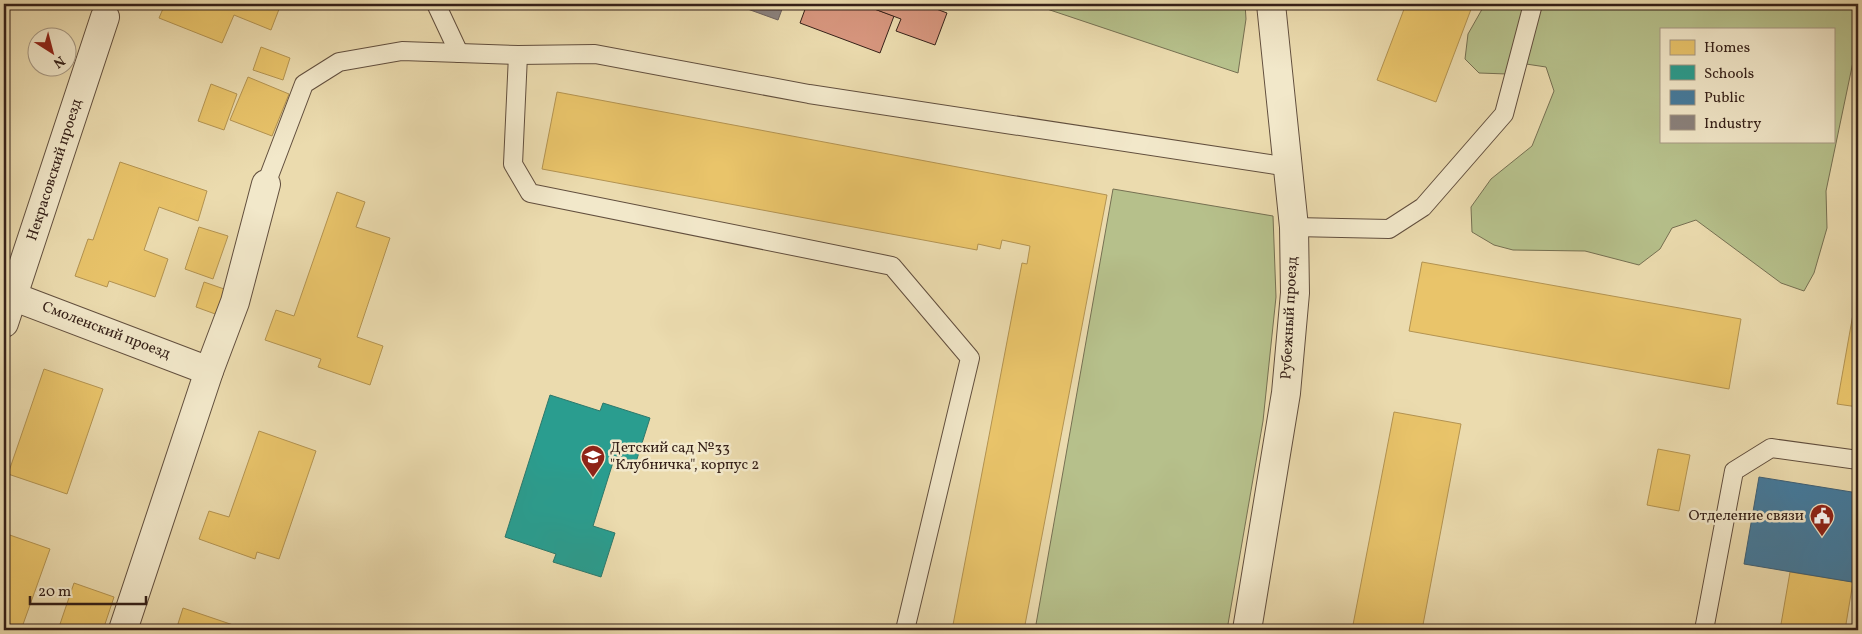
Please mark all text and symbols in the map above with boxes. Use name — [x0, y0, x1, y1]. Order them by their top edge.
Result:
north arrow — [28, 28, 78, 78]
legend — [1660, 28, 1834, 142]
text: Homes — [1704, 38, 1750, 59]
text: N — [49, 51, 68, 72]
text: Schools — [1704, 64, 1754, 85]
text: Public — [1704, 88, 1745, 109]
street label: Некрасовский проезд — [22, 96, 88, 244]
text: Industry — [1704, 114, 1761, 135]
street label: Рубежный проезд — [1276, 255, 1304, 380]
street label: Смоленский проезд — [39, 297, 174, 365]
place label: Детский сад №33 "Клубничка", корпус 2 — [610, 438, 759, 476]
school or university icon: Детский сад №33 "Клубничка", корпус 2 — [580, 444, 606, 478]
public building icon: Отделение связи — [1809, 503, 1835, 537]
place label: Отделение связи — [1689, 506, 1804, 527]
scale bar — [30, 574, 146, 606]
text: 20 m — [38, 582, 71, 603]

